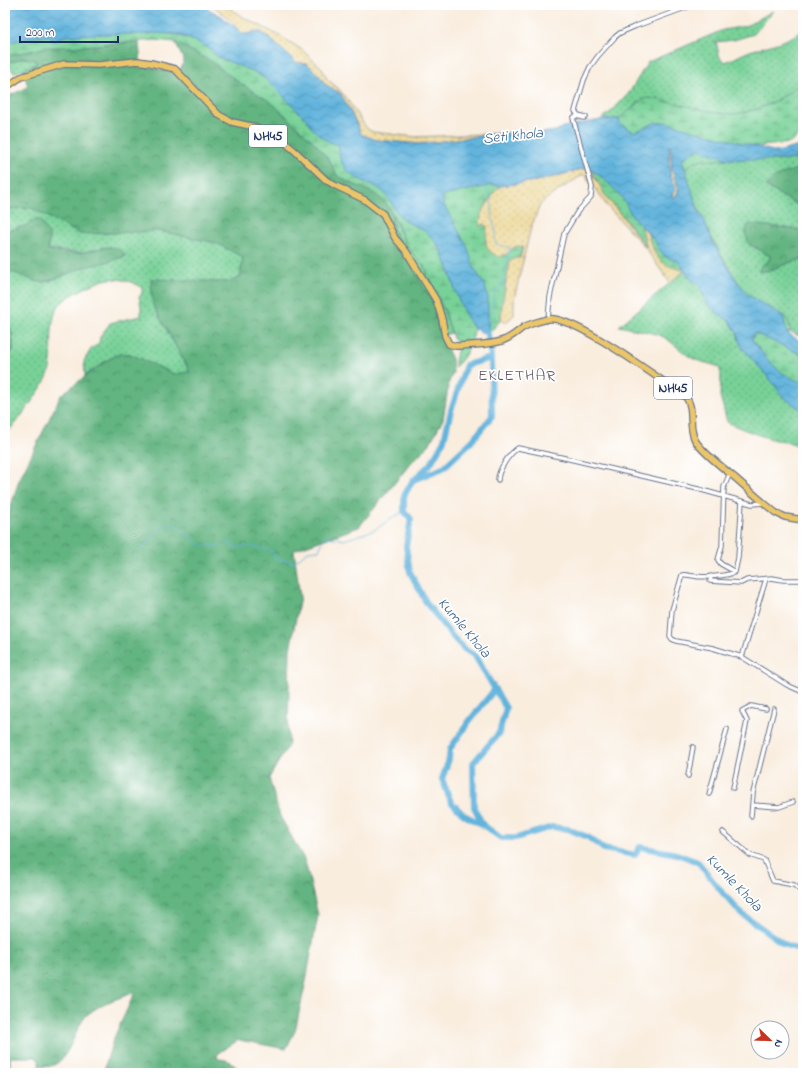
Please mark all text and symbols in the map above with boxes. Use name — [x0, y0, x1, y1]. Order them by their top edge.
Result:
scale bar — [20, 18, 118, 44]
text: 200 m — [26, 24, 55, 42]
water label: Seti Khola — [482, 122, 545, 150]
road number: NH45 — [249, 125, 287, 147]
district label: EKLETHAR — [478, 364, 556, 388]
road number: NH45 — [654, 377, 692, 399]
water label: Kumle Khola — [432, 593, 496, 664]
water label: Kumle Khola — [701, 849, 768, 917]
north arrow — [750, 1020, 790, 1060]
text: N — [769, 1037, 787, 1050]

